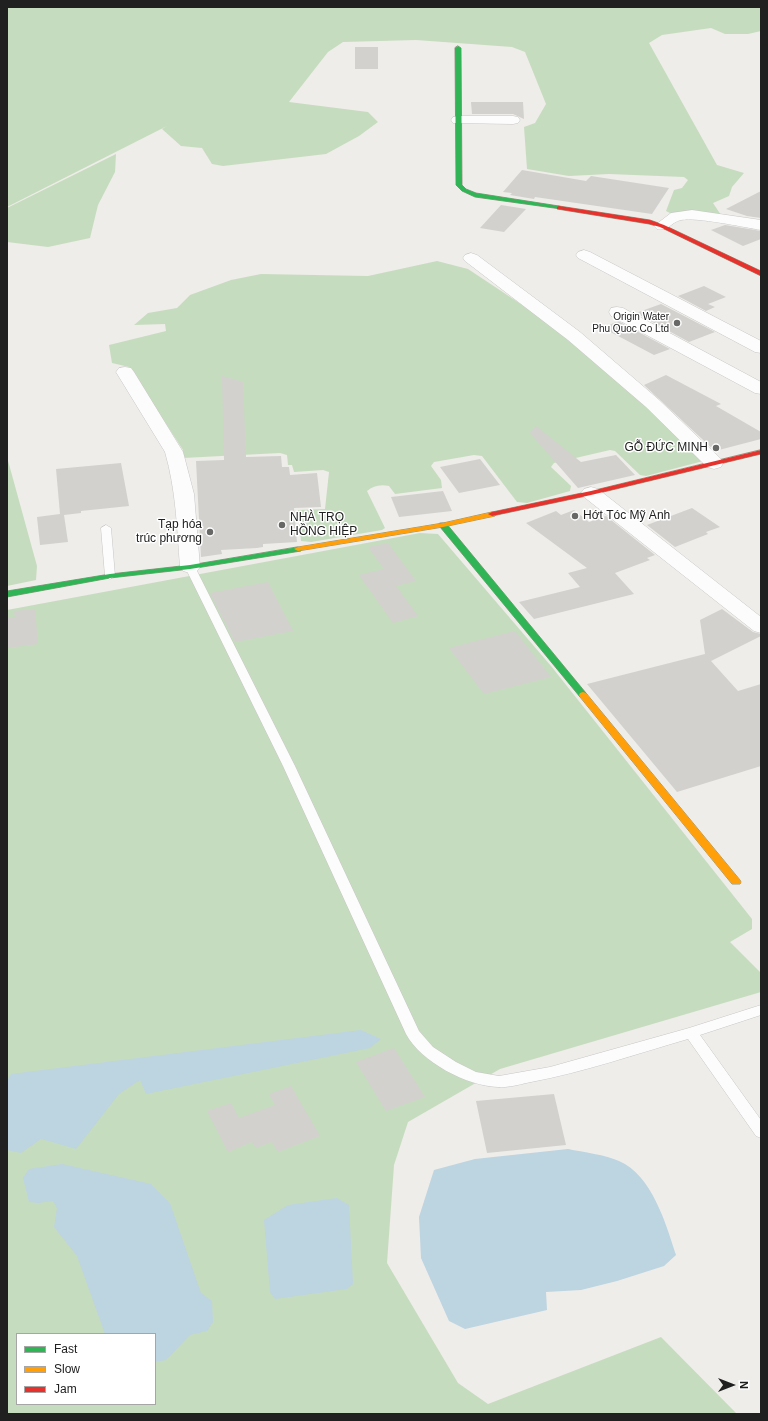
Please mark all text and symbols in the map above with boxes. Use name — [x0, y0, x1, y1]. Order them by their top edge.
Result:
place label: Origin Water Phu Quoc Co Ltd — [592, 311, 669, 334]
marker: Origin Water Phu Quoc Co Ltd — [672, 318, 682, 328]
place label: GỖ ĐỨC MINH — [624, 441, 708, 455]
marker: GỖ ĐỨC MINH — [711, 443, 721, 453]
place label: Hớt Tóc Mỹ Anh — [583, 509, 670, 523]
place label: NHÀ TRỌ HỒNG HIỆP — [290, 511, 357, 539]
marker: Hớt Tóc Mỹ Anh — [570, 511, 580, 521]
place label: Tạp hóa trúc phương — [136, 518, 202, 546]
marker: NHÀ TRỌ HỒNG HIỆP — [277, 520, 287, 530]
marker: Tạp hóa trúc phương — [205, 527, 215, 537]
legend — [16, 1333, 156, 1405]
text: Fast — [54, 1342, 77, 1356]
text: Slow — [54, 1362, 80, 1376]
north arrow — [712, 1365, 752, 1405]
text: N — [738, 1381, 750, 1389]
text: Jam — [54, 1382, 77, 1396]

